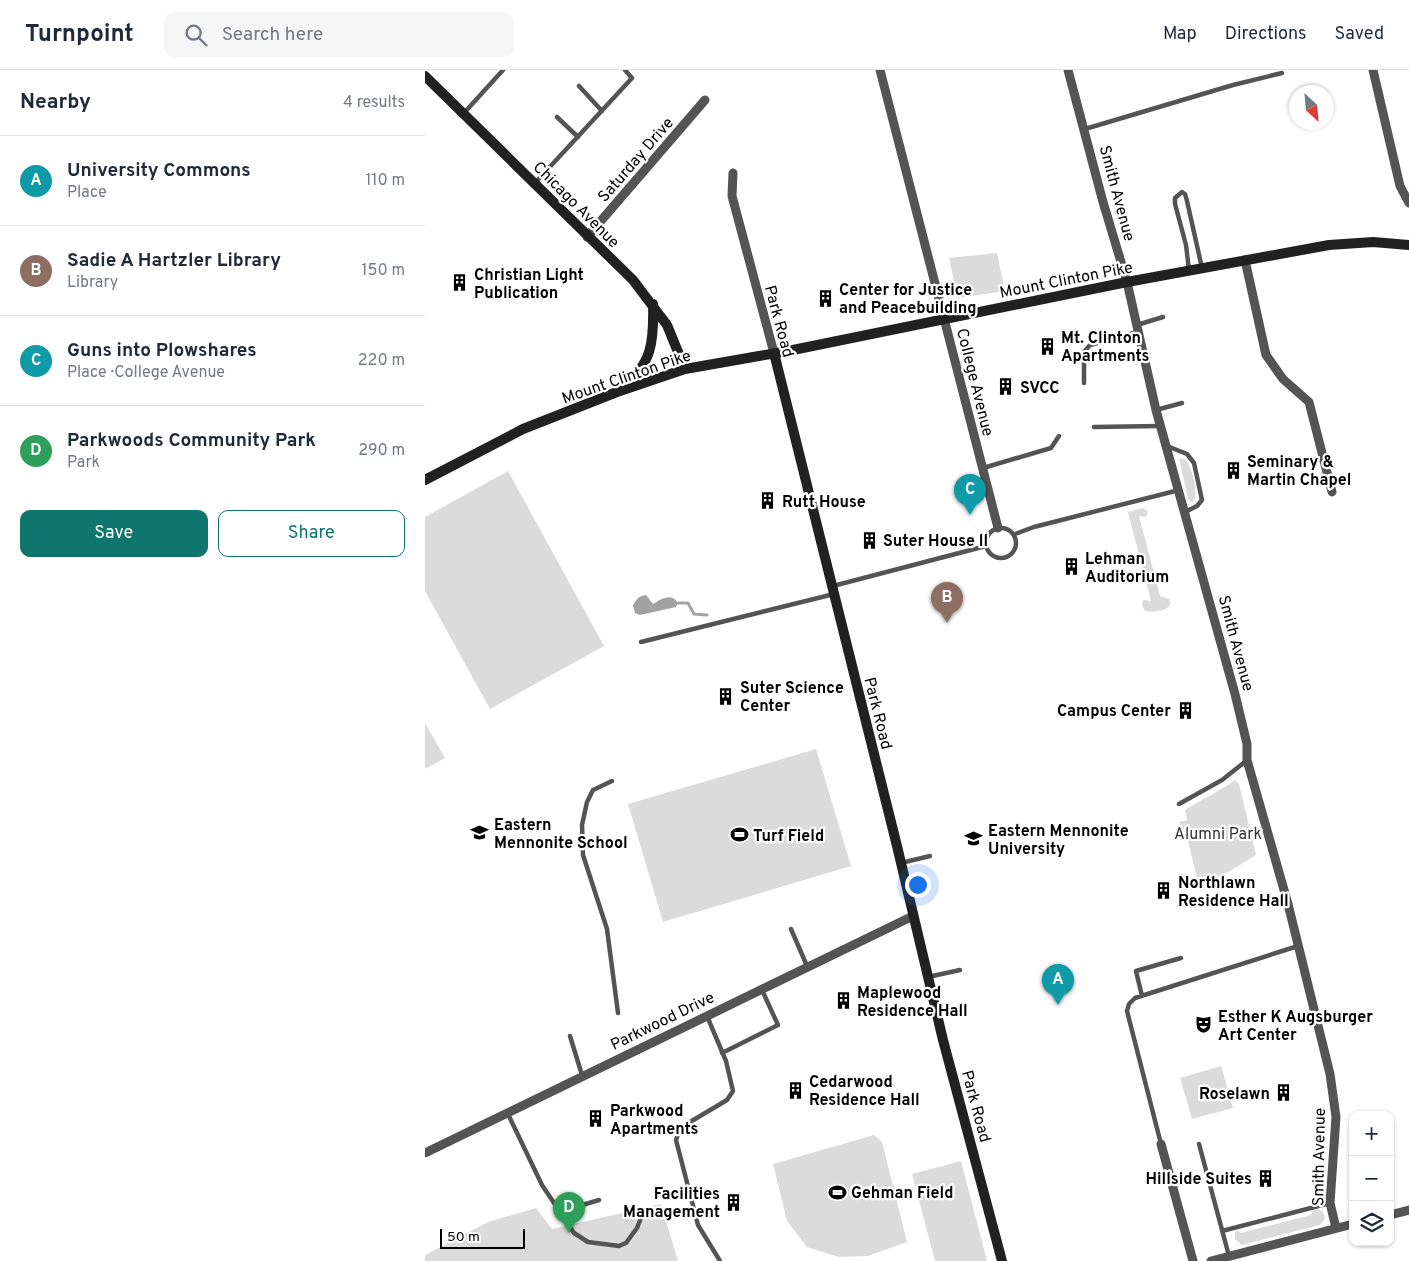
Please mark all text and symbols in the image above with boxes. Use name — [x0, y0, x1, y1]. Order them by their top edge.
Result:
search box — [164, 12, 514, 57]
text: Turnpoint — [25, 20, 134, 50]
icon: search — [182, 21, 210, 49]
text: Search here — [222, 23, 323, 47]
text: Map — [1163, 23, 1197, 46]
text: Directions — [1225, 23, 1307, 46]
text: Saved — [1335, 23, 1384, 46]
north arrow — [1289, 85, 1334, 130]
text: Nearby — [20, 89, 91, 116]
text: 4 results — [343, 93, 405, 113]
street label: Saturday Drive — [594, 114, 679, 207]
street label: Smith Avenue — [1094, 143, 1138, 244]
street label: Chicago Avenue — [528, 158, 623, 253]
text: University Commons — [67, 159, 251, 183]
text: A — [30, 171, 42, 191]
text: 110 m — [365, 171, 405, 191]
text: Place — [67, 183, 107, 203]
text: Sadie A Hartzler Library — [67, 249, 281, 273]
street label: Mount Clinton Pike — [998, 258, 1135, 304]
text: B — [30, 261, 42, 281]
text: 150 m — [362, 261, 405, 281]
place label: Christian Light Publication — [474, 266, 584, 304]
text: Library — [67, 273, 118, 293]
building icon: Christian Light Publication — [450, 273, 470, 293]
place label: Center for Justice and Peacebuilding — [839, 281, 977, 319]
street label: Park Road — [759, 283, 797, 360]
building icon: Center for Justice and Peacebuilding — [815, 288, 835, 308]
street label: College Avenue — [951, 326, 997, 439]
place label: Mt. Clinton Apartments — [1061, 329, 1150, 367]
building icon: Mt. Clinton Apartments — [1037, 336, 1057, 356]
text: Guns into Plowshares — [67, 339, 257, 363]
street label: Mount Clinton Pike — [559, 346, 694, 409]
text: C — [31, 351, 41, 371]
text: 220 m — [358, 351, 405, 371]
text: Place · College Avenue — [67, 363, 225, 383]
building icon: SVCC — [996, 377, 1016, 397]
place label: SVCC — [1020, 379, 1060, 399]
text: Parkwoods Community Park — [67, 429, 316, 453]
text: D — [30, 441, 42, 461]
text: 290 m — [358, 441, 405, 461]
text: Park — [67, 453, 100, 473]
place label: Seminary & Martin Chapel — [1247, 453, 1351, 491]
building icon: Seminary & Martin Chapel — [1223, 460, 1243, 480]
pin: C — [954, 474, 986, 515]
building icon: Rutt House — [758, 491, 778, 511]
place label: Rutt House — [782, 493, 866, 513]
button: Save — [20, 510, 208, 557]
button: Share — [218, 510, 405, 557]
building icon: Suter House ll — [859, 530, 879, 550]
place label: Suter House ll — [883, 532, 988, 552]
place label: Lehman Auditorium — [1085, 550, 1169, 588]
building icon: Lehman Auditorium — [1061, 557, 1081, 577]
pin: B — [931, 582, 963, 623]
street label: Smith Avenue — [1213, 593, 1257, 694]
street label: Park Road — [858, 675, 896, 752]
place label: Suter Science Center — [740, 679, 844, 717]
building icon: Suter Science Center — [716, 686, 736, 706]
building icon: Campus Center — [1175, 700, 1195, 720]
place label: Campus Center — [1057, 702, 1171, 722]
place label: Eastern Mennonite School — [494, 816, 628, 854]
place label: Eastern Mennonite University — [988, 822, 1129, 860]
school or university icon: Eastern Mennonite School — [470, 823, 490, 843]
sports icon: Turf Field — [729, 825, 749, 845]
park label: Alumni Park — [1174, 825, 1262, 845]
place label: Turf Field — [753, 827, 824, 847]
school or university icon: Eastern Mennonite University — [964, 829, 984, 849]
your location — [905, 872, 931, 898]
place label: Northlawn Residence Hall — [1178, 874, 1289, 912]
building icon: Northlawn Residence Hall — [1154, 881, 1174, 901]
pin: A — [1042, 964, 1074, 1005]
place label: Maplewood Residence Hall — [857, 984, 968, 1022]
street label: Parkwood Drive — [608, 988, 718, 1056]
building icon: Maplewood Residence Hall — [833, 991, 853, 1011]
place label: Esther K Augsburger Art Center — [1218, 1008, 1373, 1046]
theatre icon: Esther K Augsburger Art Center — [1194, 1015, 1214, 1035]
street label: Park Road — [956, 1068, 994, 1145]
place label: Cedarwood Residence Hall — [809, 1073, 920, 1111]
building icon: Cedarwood Residence Hall — [785, 1080, 805, 1100]
building icon: Roselawn — [1274, 1083, 1294, 1103]
place label: Roselawn — [1199, 1085, 1270, 1105]
place label: Parkwood Apartments — [610, 1102, 699, 1140]
street label: Smith Avenue — [1309, 1108, 1331, 1206]
building icon: Parkwood Apartments — [586, 1109, 606, 1129]
map controls — [1349, 1111, 1394, 1246]
button: + — [1349, 1111, 1394, 1156]
button: − — [1349, 1156, 1394, 1201]
building icon: Hillside Suites — [1256, 1168, 1276, 1188]
place label: Hillside Suites — [1145, 1170, 1252, 1190]
sports icon: Gehman Field — [827, 1182, 847, 1202]
place label: Gehman Field — [851, 1184, 953, 1204]
place label: Facilities Management — [623, 1185, 720, 1223]
pin: D — [553, 1192, 585, 1233]
building icon: Facilities Management — [724, 1192, 744, 1212]
button: layers — [1349, 1201, 1394, 1246]
scale bar — [440, 1226, 525, 1249]
text: 50 m — [447, 1229, 480, 1246]

